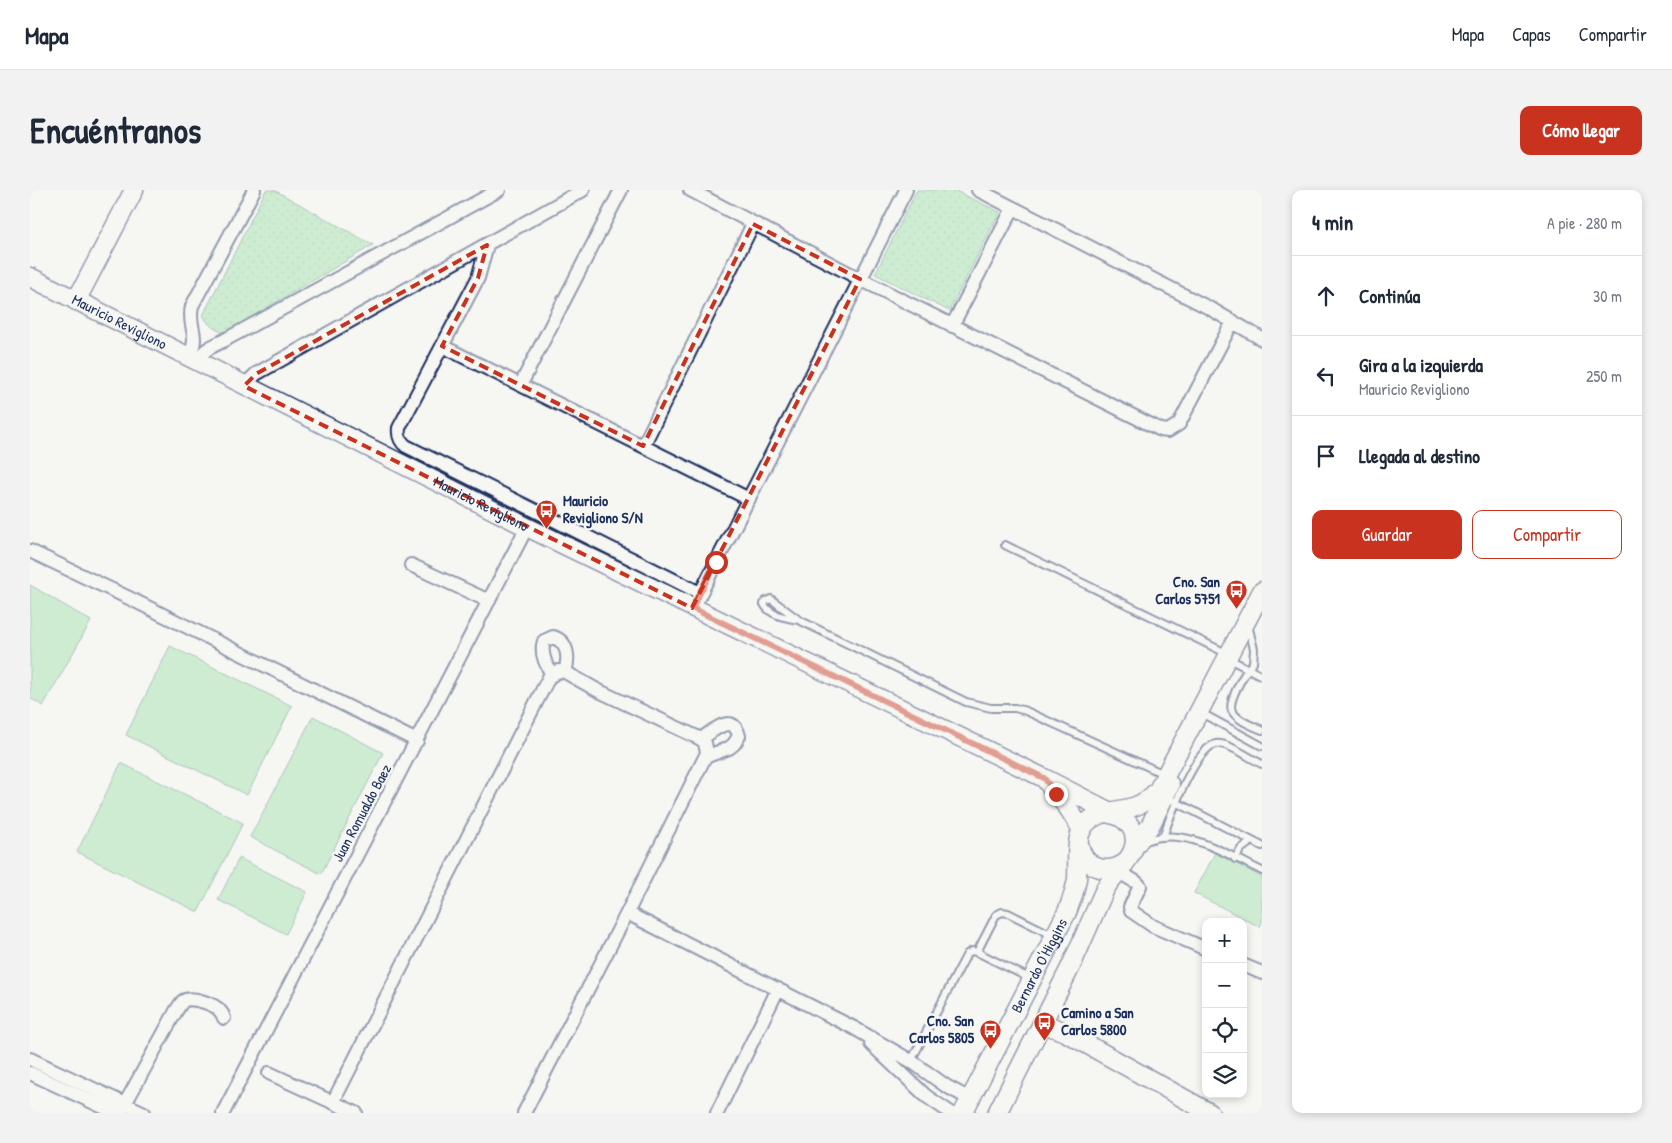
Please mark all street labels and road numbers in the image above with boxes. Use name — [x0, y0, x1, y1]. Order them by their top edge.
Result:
street label: Mauricio Revigliono — [68, 289, 171, 354]
street label: Mauricio Revigliono — [430, 471, 532, 536]
street label: Juan Romualdo Baez — [327, 760, 396, 865]
street label: Bernardo O'Higgins — [1006, 914, 1072, 1016]

